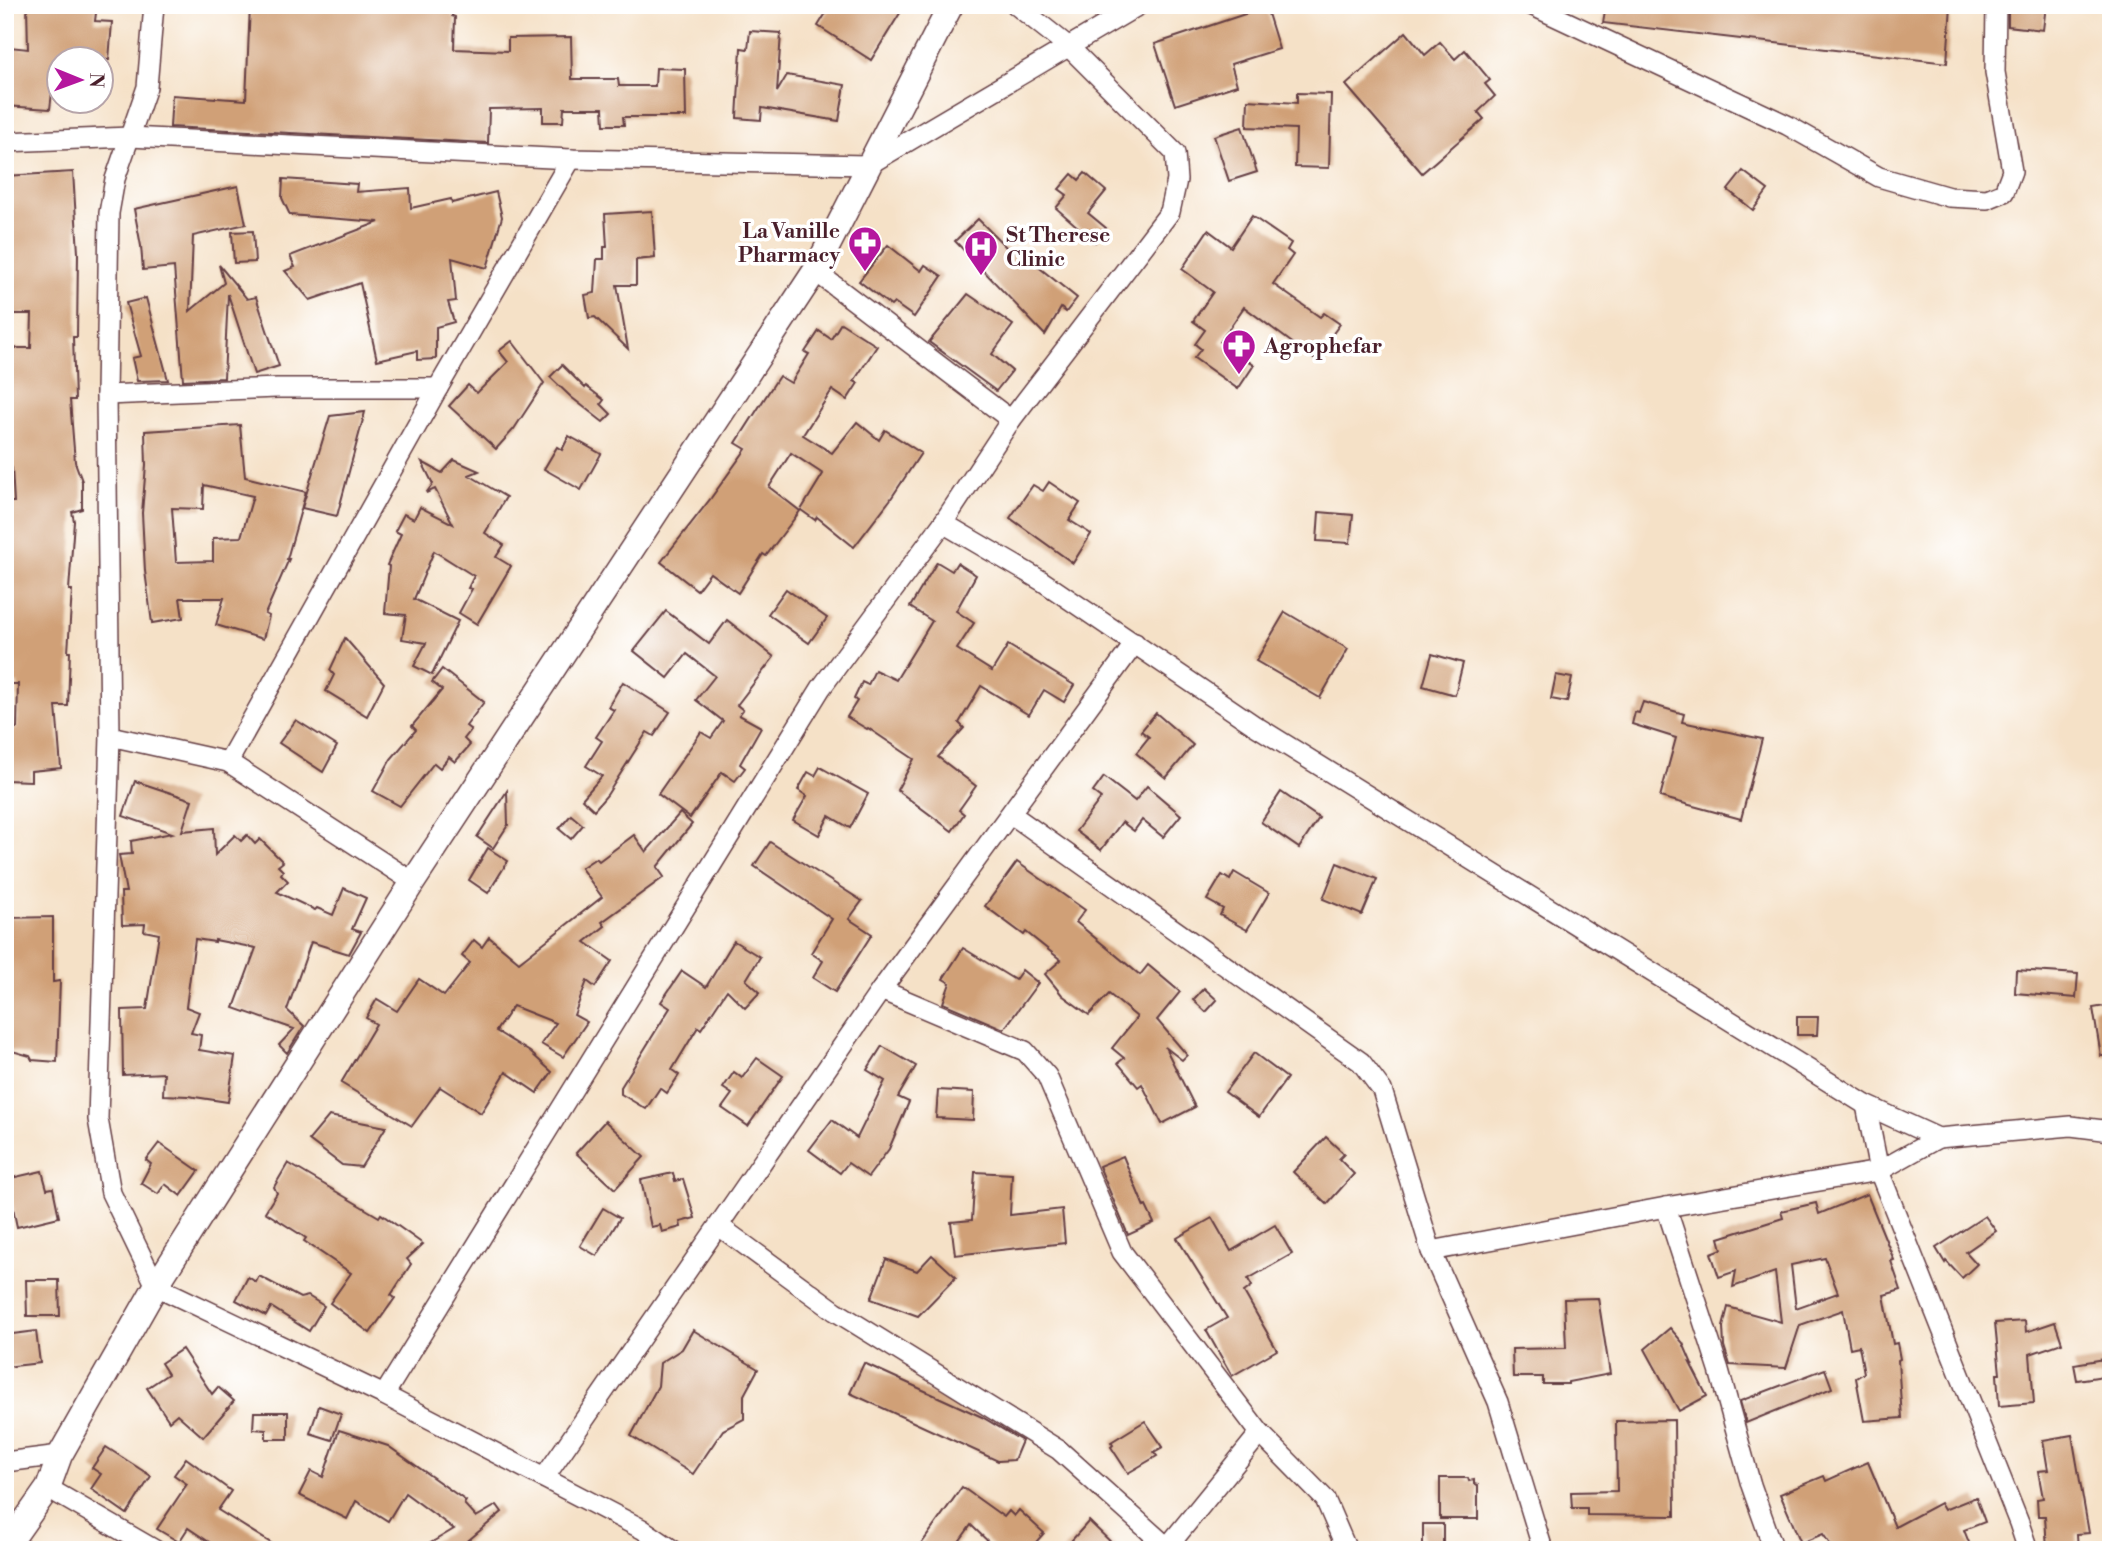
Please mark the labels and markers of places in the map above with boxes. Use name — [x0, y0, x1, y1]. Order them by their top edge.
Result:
place label: La Vanille Pharmacy — [738, 219, 840, 269]
place label: St Therese Clinic — [1006, 223, 1110, 273]
pharmacy icon: La Vanille Pharmacy — [846, 224, 884, 273]
hospital icon: St Therese Clinic — [962, 228, 1000, 277]
pharmacy icon: Agrophefar — [1220, 327, 1258, 376]
place label: Agrophefar — [1263, 334, 1382, 360]

